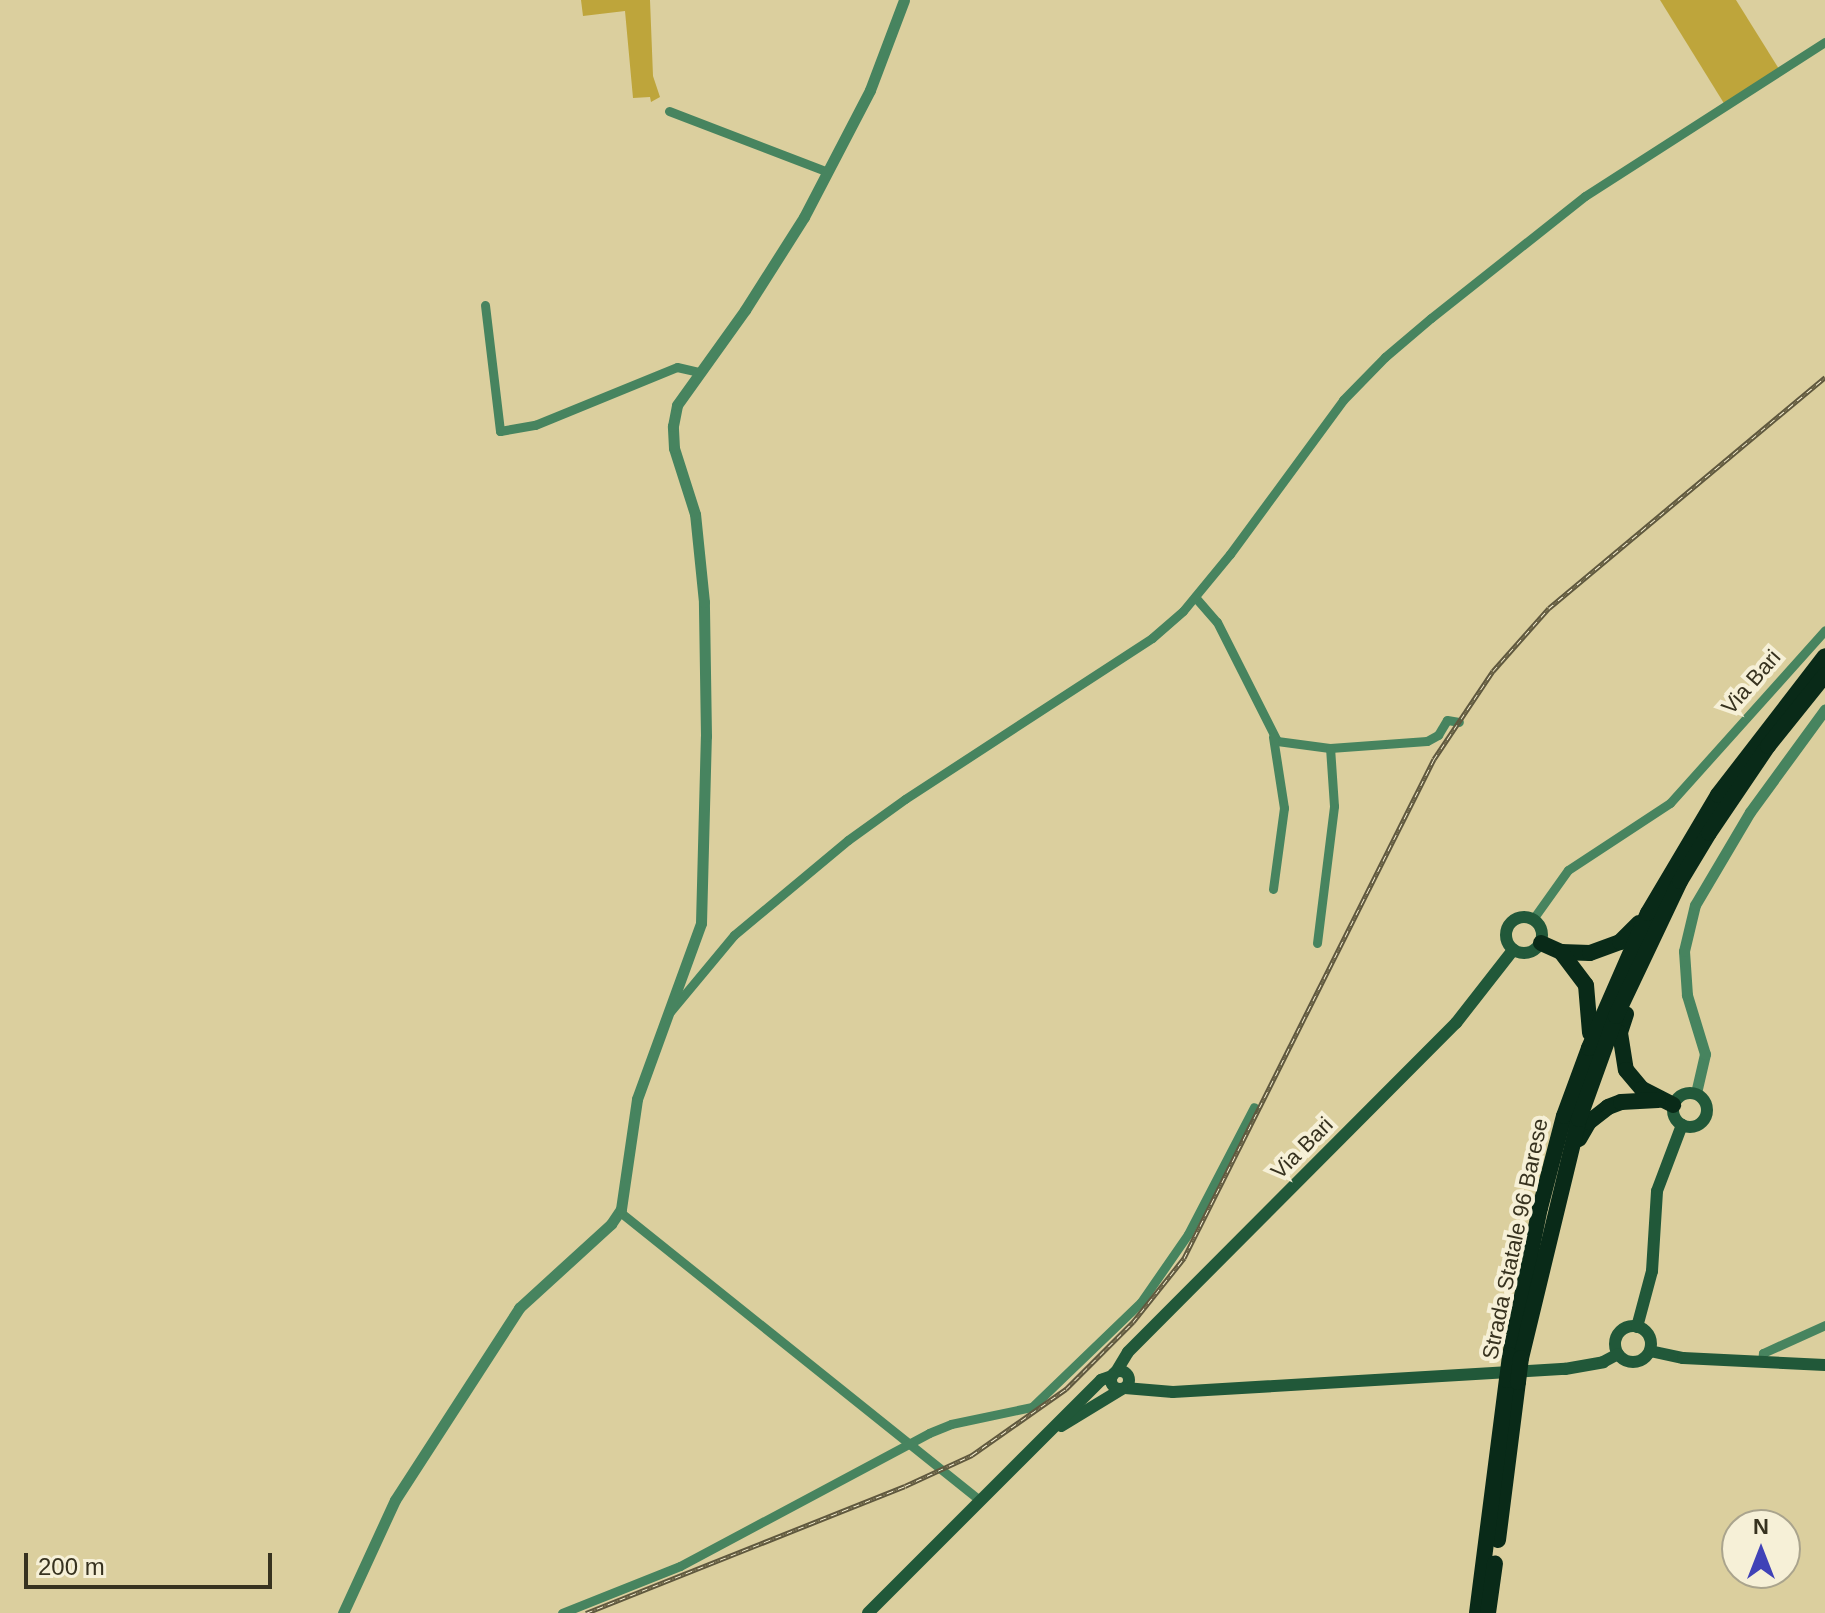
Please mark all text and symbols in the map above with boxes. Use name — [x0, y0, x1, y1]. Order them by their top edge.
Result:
street label: Via Bari — [1716, 644, 1786, 720]
street label: Via Bari — [1266, 1112, 1338, 1184]
street label: Strada Statale 96 Barese — [1477, 1116, 1553, 1362]
north arrow — [1721, 1509, 1801, 1589]
text: N — [1753, 1514, 1769, 1539]
scale bar — [28, 1537, 276, 1587]
text: 200 m — [38, 1553, 105, 1580]

